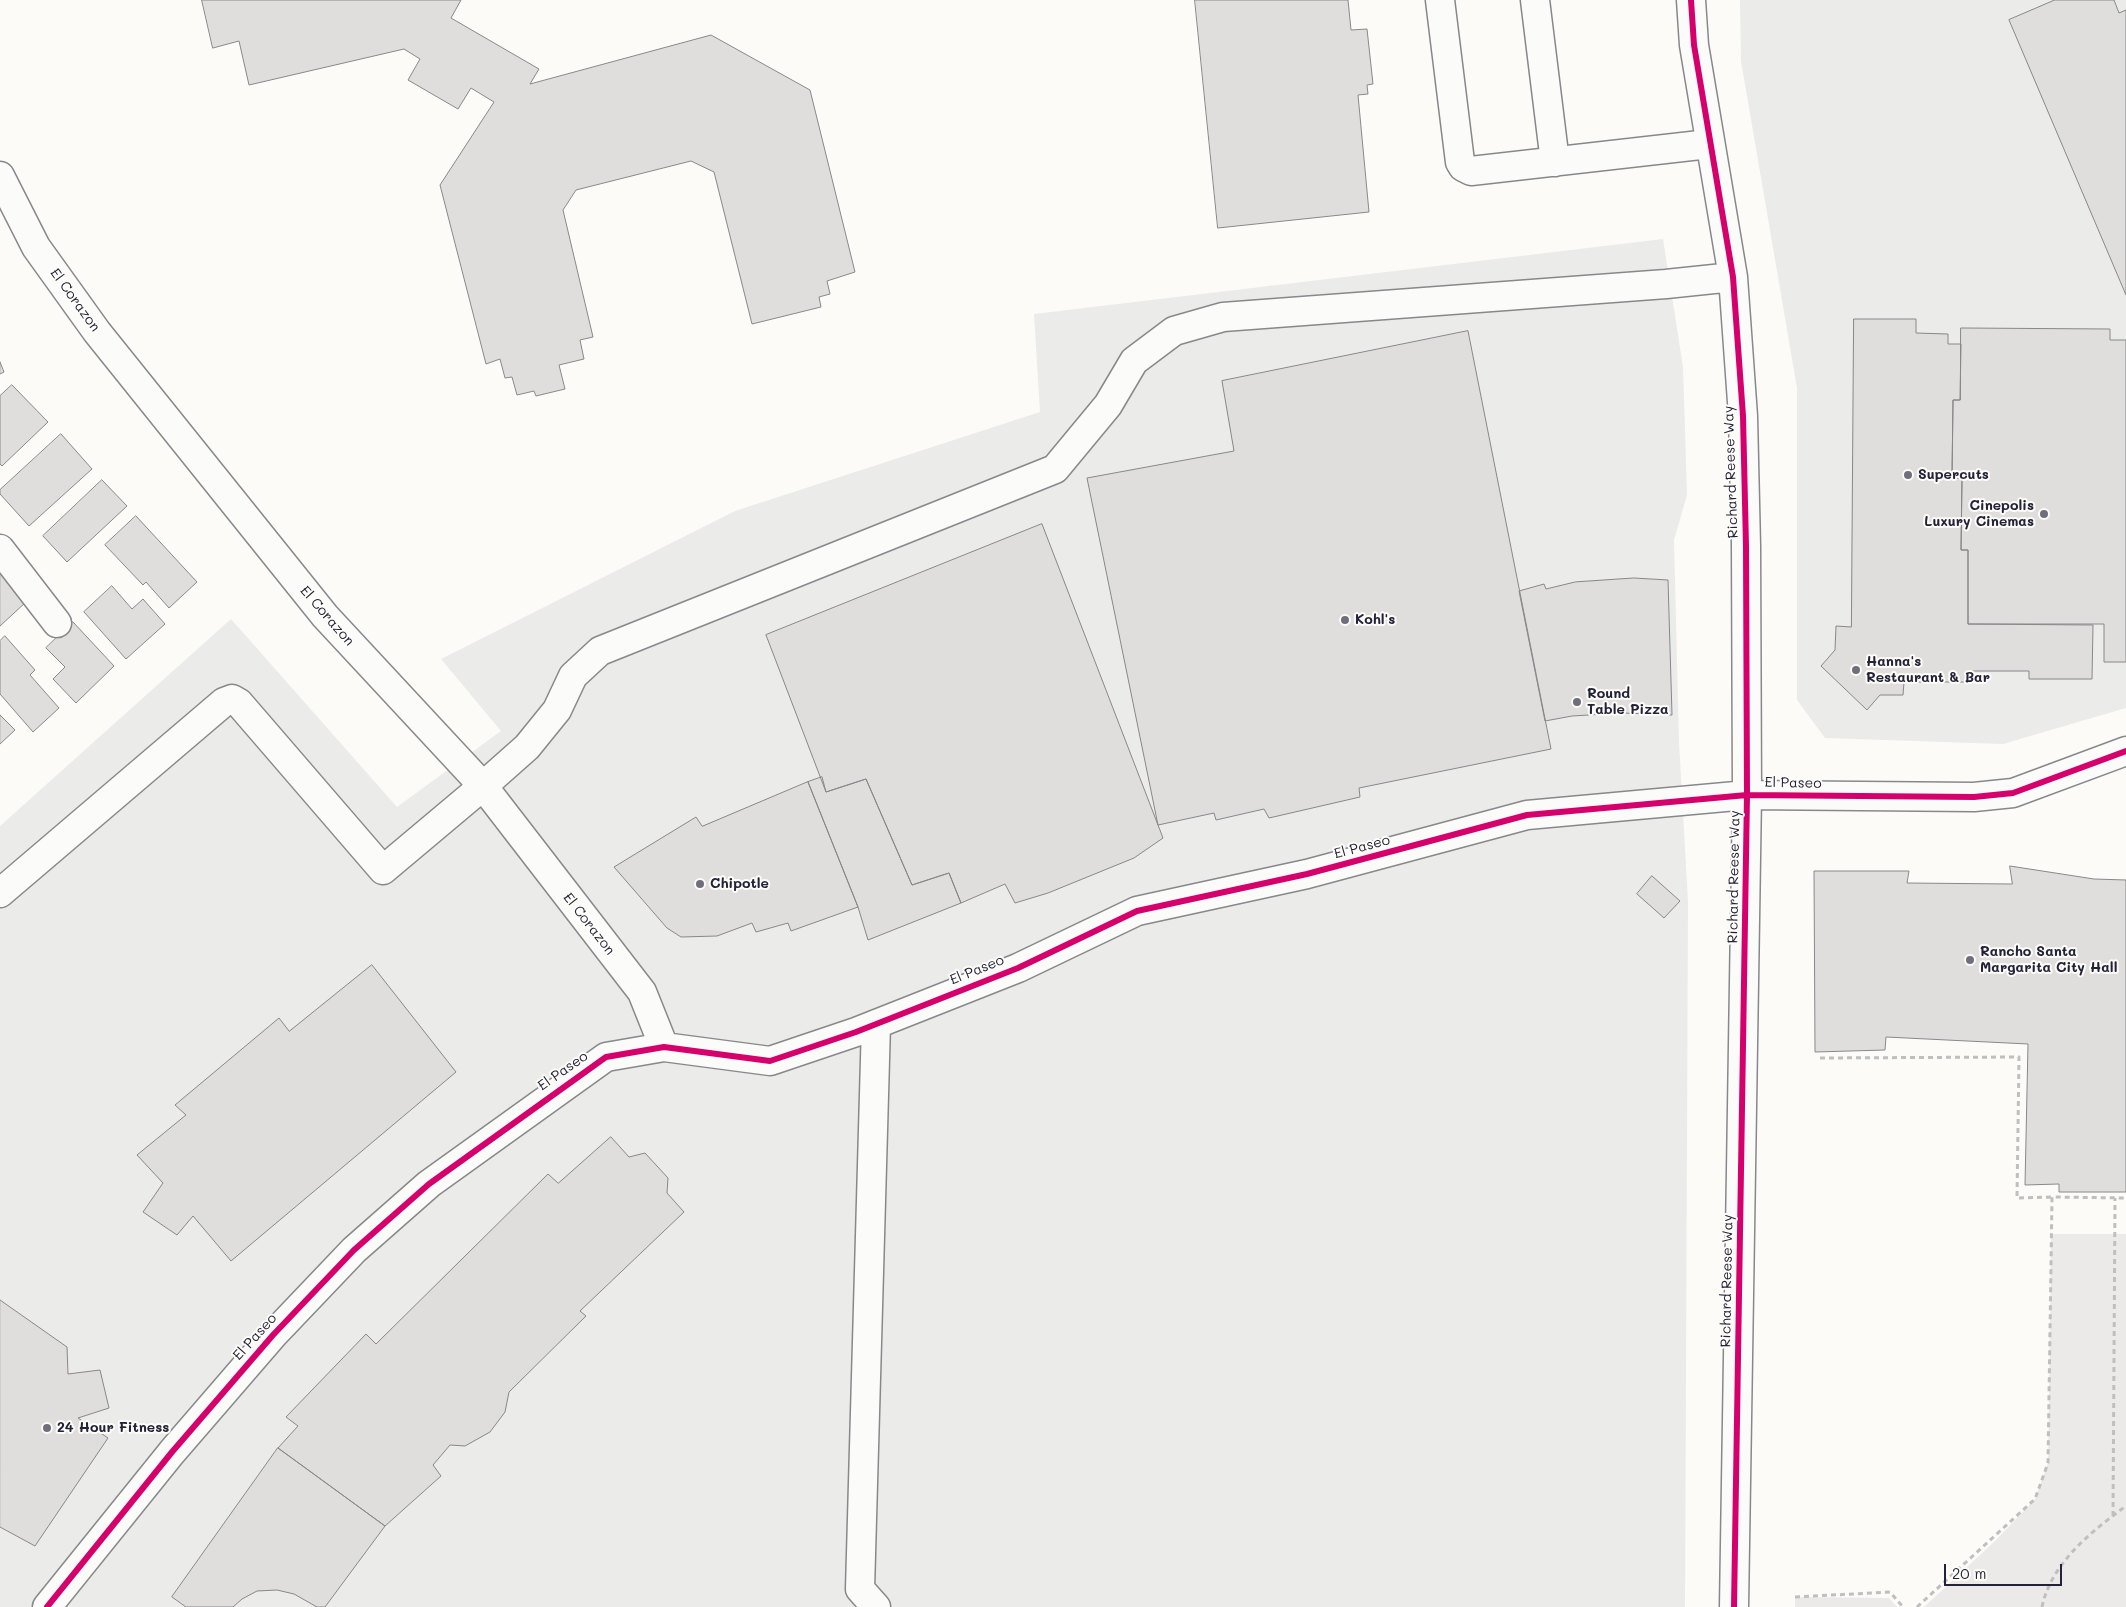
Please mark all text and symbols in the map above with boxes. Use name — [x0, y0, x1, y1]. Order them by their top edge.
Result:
street label: El Corazon — [46, 265, 104, 335]
street label: Richard Reese Way — [1720, 405, 1742, 539]
place label: Supercuts — [1918, 467, 1989, 483]
marker: Supercuts — [1902, 469, 1914, 481]
place label: Cinepolis Luxury Cinemas — [1924, 498, 2034, 530]
marker: Cinepolis Luxury Cinemas — [2038, 508, 2050, 520]
street label: El Corazon — [296, 583, 358, 649]
place label: Kohl's — [1355, 612, 1395, 628]
marker: Kohl's — [1339, 614, 1351, 626]
place label: Hanna's Restaurant & Bar — [1866, 654, 1990, 686]
marker: Hanna's Restaurant & Bar — [1850, 664, 1862, 676]
place label: Round Table Pizza — [1587, 686, 1669, 719]
marker: Round Table Pizza — [1571, 696, 1583, 708]
street label: El Paseo — [1764, 774, 1822, 792]
street label: Richard Reese Way — [1724, 810, 1744, 944]
street label: El Paseo — [1332, 832, 1392, 862]
place label: Chipotle — [710, 876, 769, 892]
marker: Chipotle — [694, 878, 706, 890]
street label: El Corazon — [560, 890, 618, 958]
place label: Rancho Santa Margarita City Hall — [1980, 944, 2117, 976]
street label: El Paseo — [947, 952, 1007, 988]
marker: Rancho Santa Margarita City Hall — [1964, 954, 1976, 966]
street label: El Paseo — [535, 1048, 591, 1094]
street label: Richard Reese Way — [1717, 1214, 1737, 1348]
street label: El Paseo — [230, 1310, 280, 1364]
place label: 24 Hour Fitness — [57, 1420, 169, 1436]
marker: 24 Hour Fitness — [41, 1422, 53, 1434]
scale bar — [1946, 1554, 2064, 1586]
text: 20 m — [1952, 1563, 1986, 1583]

